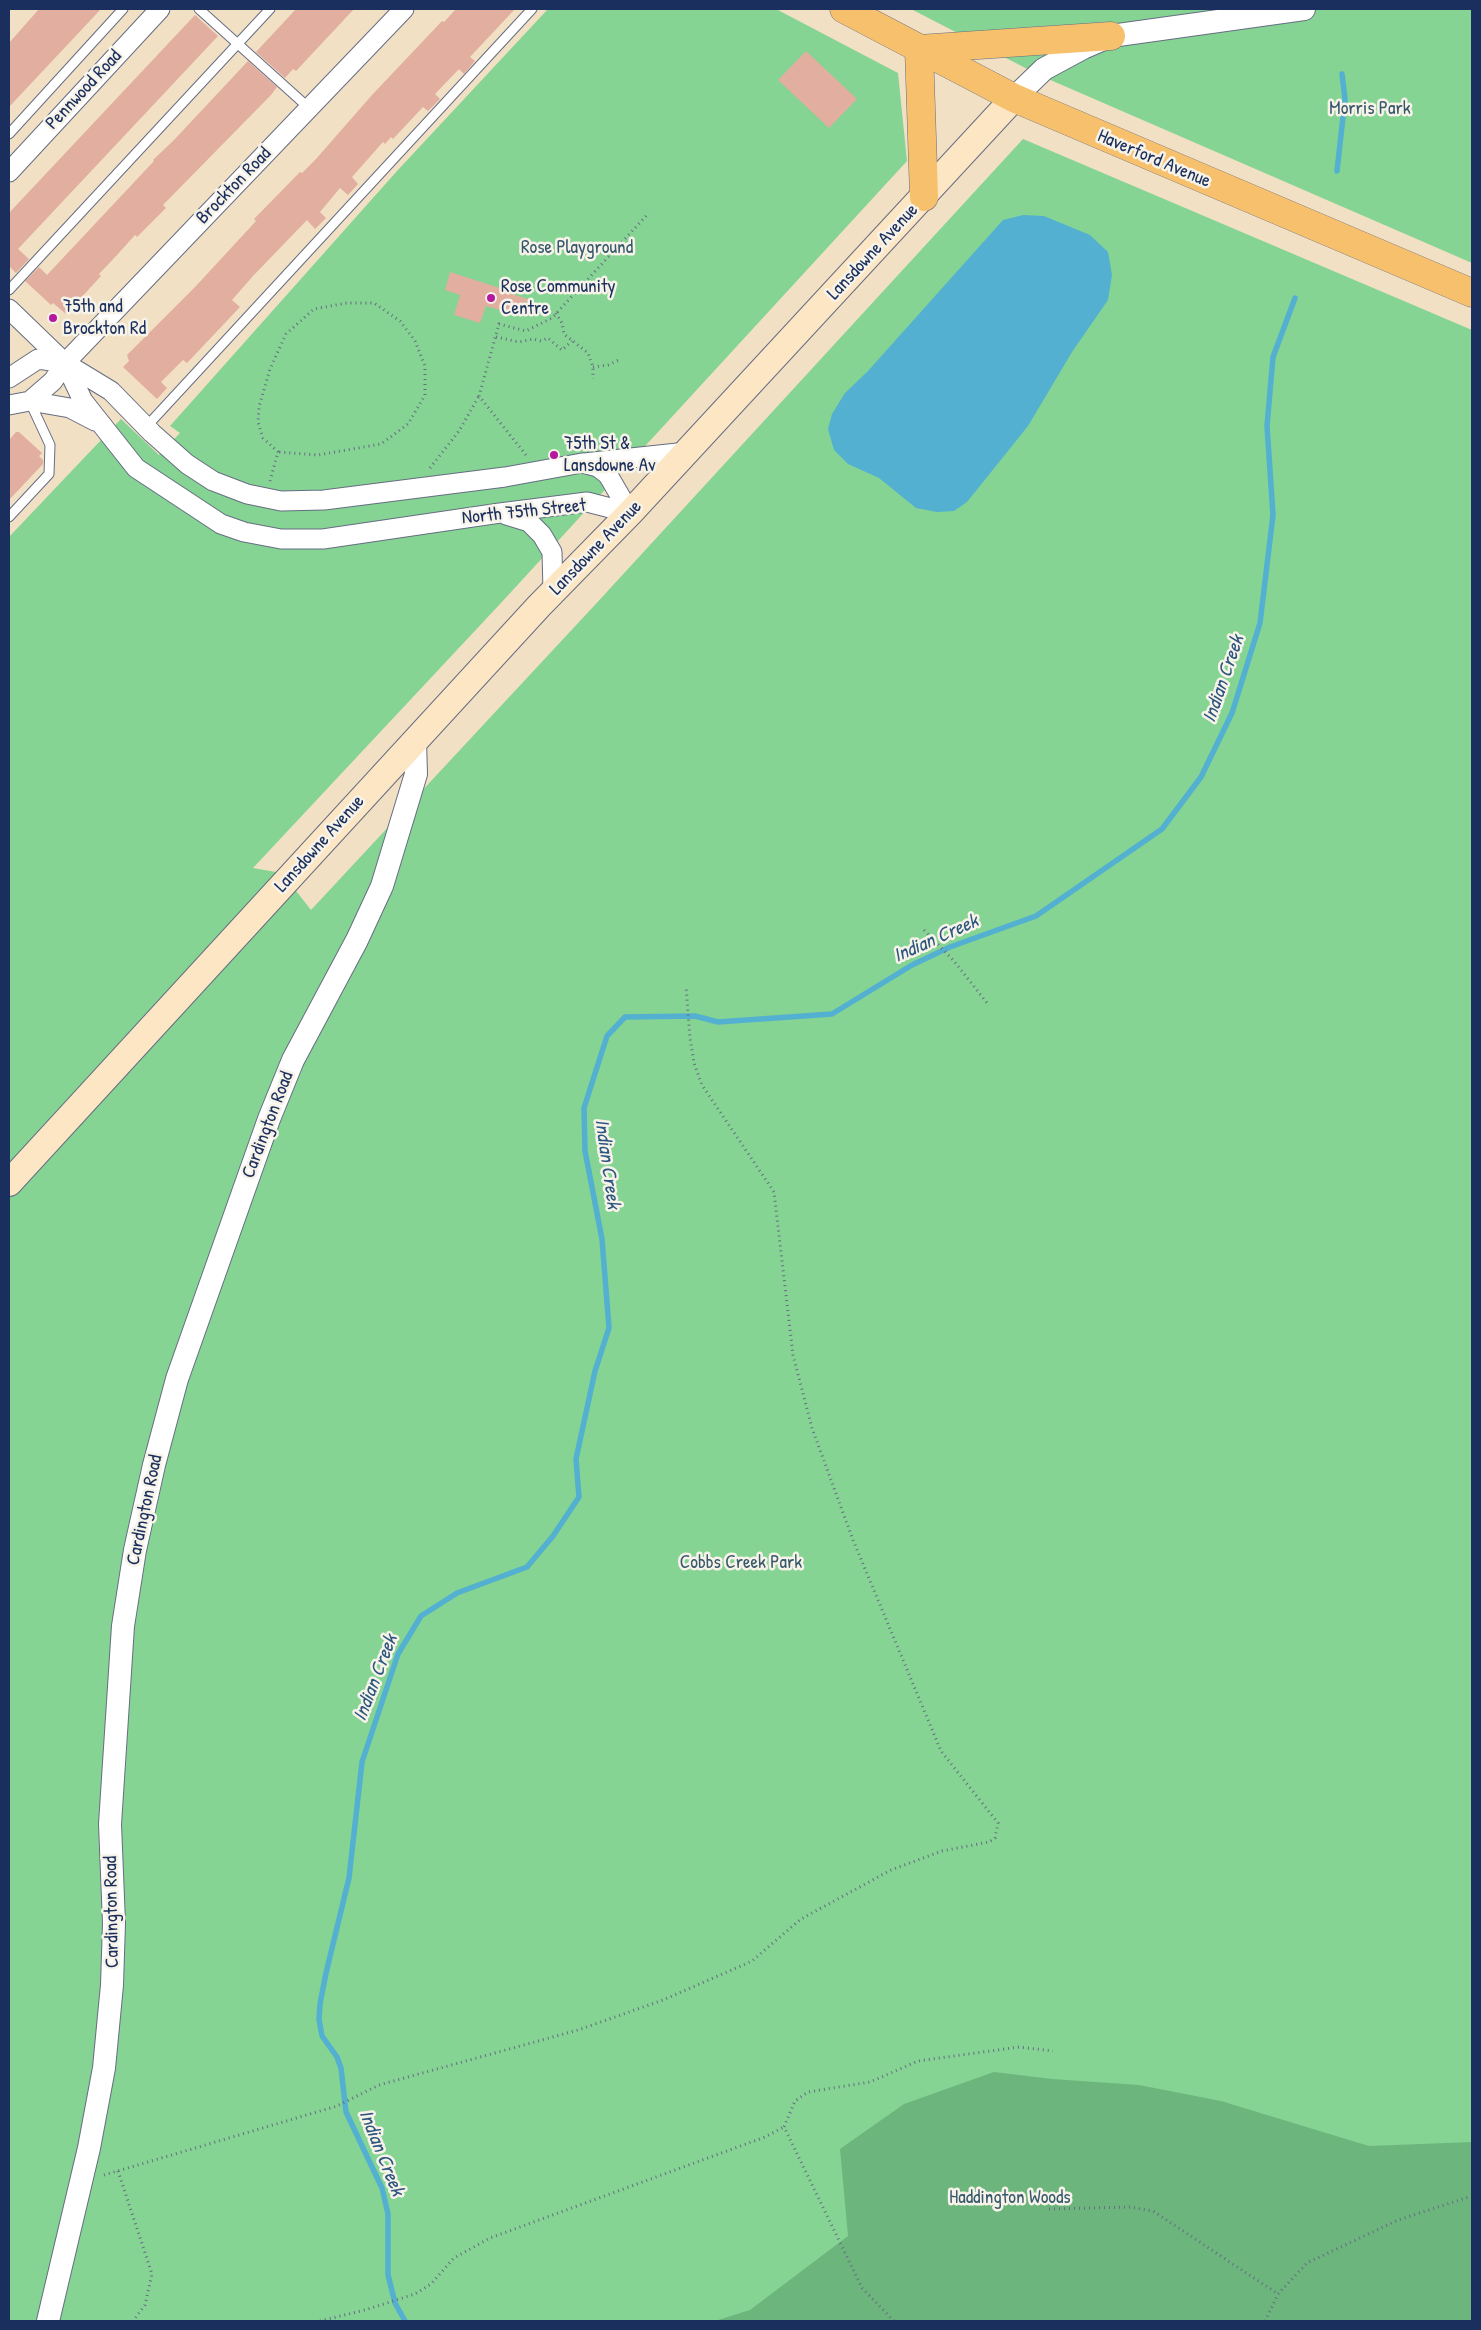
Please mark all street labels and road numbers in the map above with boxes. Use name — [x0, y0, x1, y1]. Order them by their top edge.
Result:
street label: Pennwood Road — [41, 45, 127, 135]
street label: Haverford Avenue — [1094, 125, 1214, 193]
street label: Brockton Road — [192, 143, 276, 229]
street label: Lansdowne Avenue — [823, 199, 923, 305]
street label: North 75th Street — [461, 494, 587, 530]
street label: Lansdowne Avenue — [545, 496, 647, 600]
street label: Lansdowne Avenue — [270, 791, 370, 897]
street label: Cardington Road — [237, 1069, 299, 1181]
street label: Cardington Road — [122, 1453, 168, 1567]
street label: Cardington Road — [100, 1856, 124, 1968]

